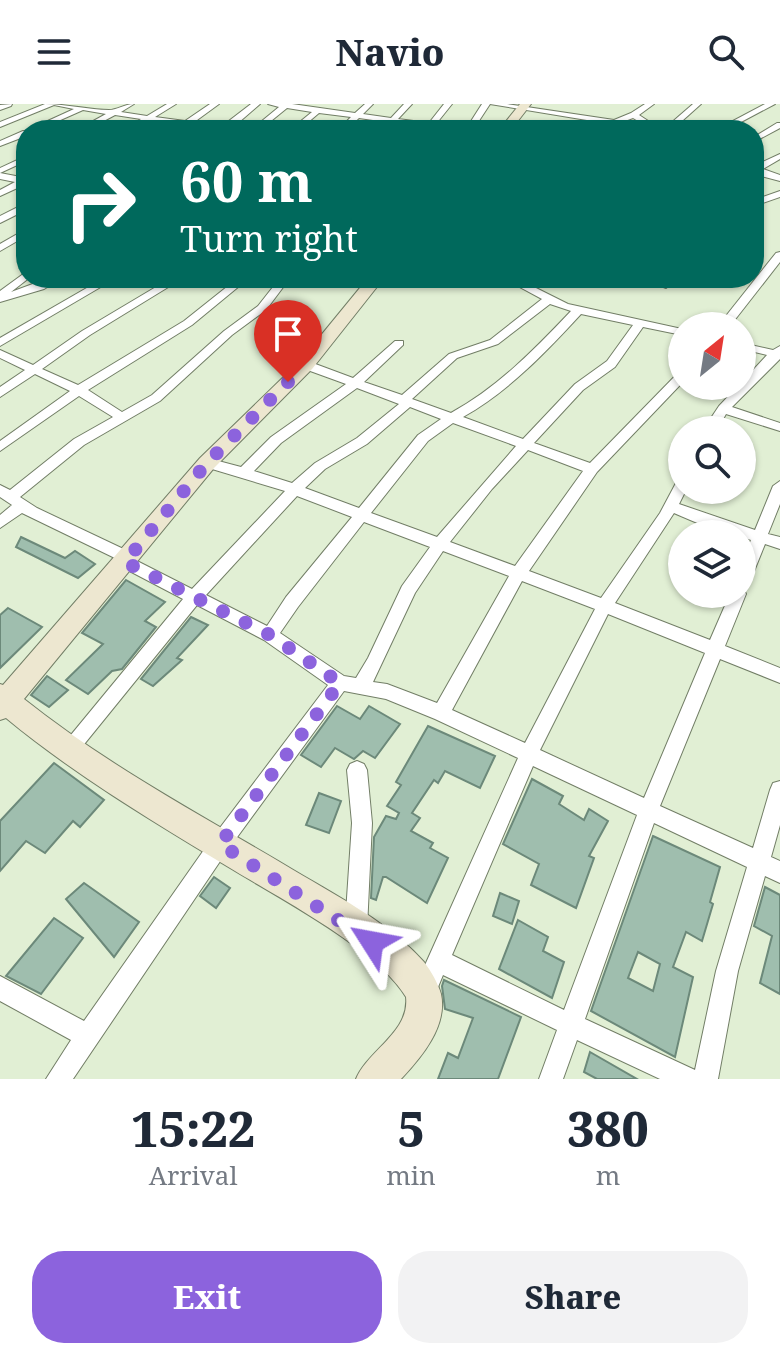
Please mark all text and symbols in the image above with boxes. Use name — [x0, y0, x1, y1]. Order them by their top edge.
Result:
text: Navio — [336, 28, 444, 77]
icon: menu — [32, 30, 76, 74]
icon: search — [704, 30, 748, 74]
text: 60 m — [180, 142, 313, 218]
icon: right — [48, 152, 152, 256]
text: Turn right — [180, 214, 358, 263]
pin — [254, 300, 322, 382]
icon: arrive — [266, 312, 310, 356]
north arrow — [668, 312, 756, 400]
map controls — [668, 312, 756, 608]
button: search — [668, 416, 756, 504]
button: layers — [668, 520, 756, 608]
position arrow — [330, 900, 414, 984]
text: 15:22 — [131, 1096, 255, 1161]
text: 5 — [397, 1096, 425, 1161]
text: 380 — [567, 1096, 649, 1161]
text: Arrival — [149, 1157, 238, 1193]
text: min — [386, 1157, 436, 1193]
text: m — [596, 1157, 620, 1193]
button: Exit — [32, 1251, 382, 1343]
button: Share — [398, 1251, 748, 1343]

